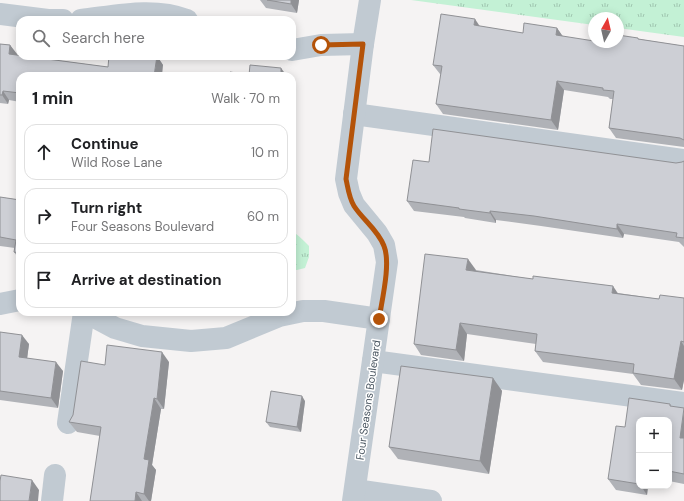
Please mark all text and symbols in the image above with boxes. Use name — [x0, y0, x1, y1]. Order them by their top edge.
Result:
north arrow — [588, 12, 624, 48]
search box — [16, 16, 296, 60]
icon: search — [30, 27, 52, 49]
text: Search here — [62, 28, 145, 48]
route start — [312, 36, 330, 54]
text: 1 min — [32, 87, 73, 109]
text: Walk · 70 m — [211, 90, 280, 107]
text: Continue — [71, 134, 139, 154]
icon: ahead — [33, 141, 55, 163]
text: 10 m — [251, 144, 279, 161]
text: Wild Rose Lane — [71, 154, 162, 171]
text: Turn right — [71, 198, 142, 218]
icon: right — [33, 205, 55, 227]
text: 60 m — [247, 208, 279, 225]
text: Four Seasons Boulevard — [71, 218, 214, 235]
icon: arrive — [33, 269, 55, 291]
text: Arrive at destination — [71, 270, 222, 290]
route end — [370, 310, 388, 328]
street label: Four Seasons Boulevard — [353, 339, 383, 461]
map controls — [636, 417, 672, 489]
button: + — [636, 417, 672, 453]
button: − — [636, 453, 672, 489]

